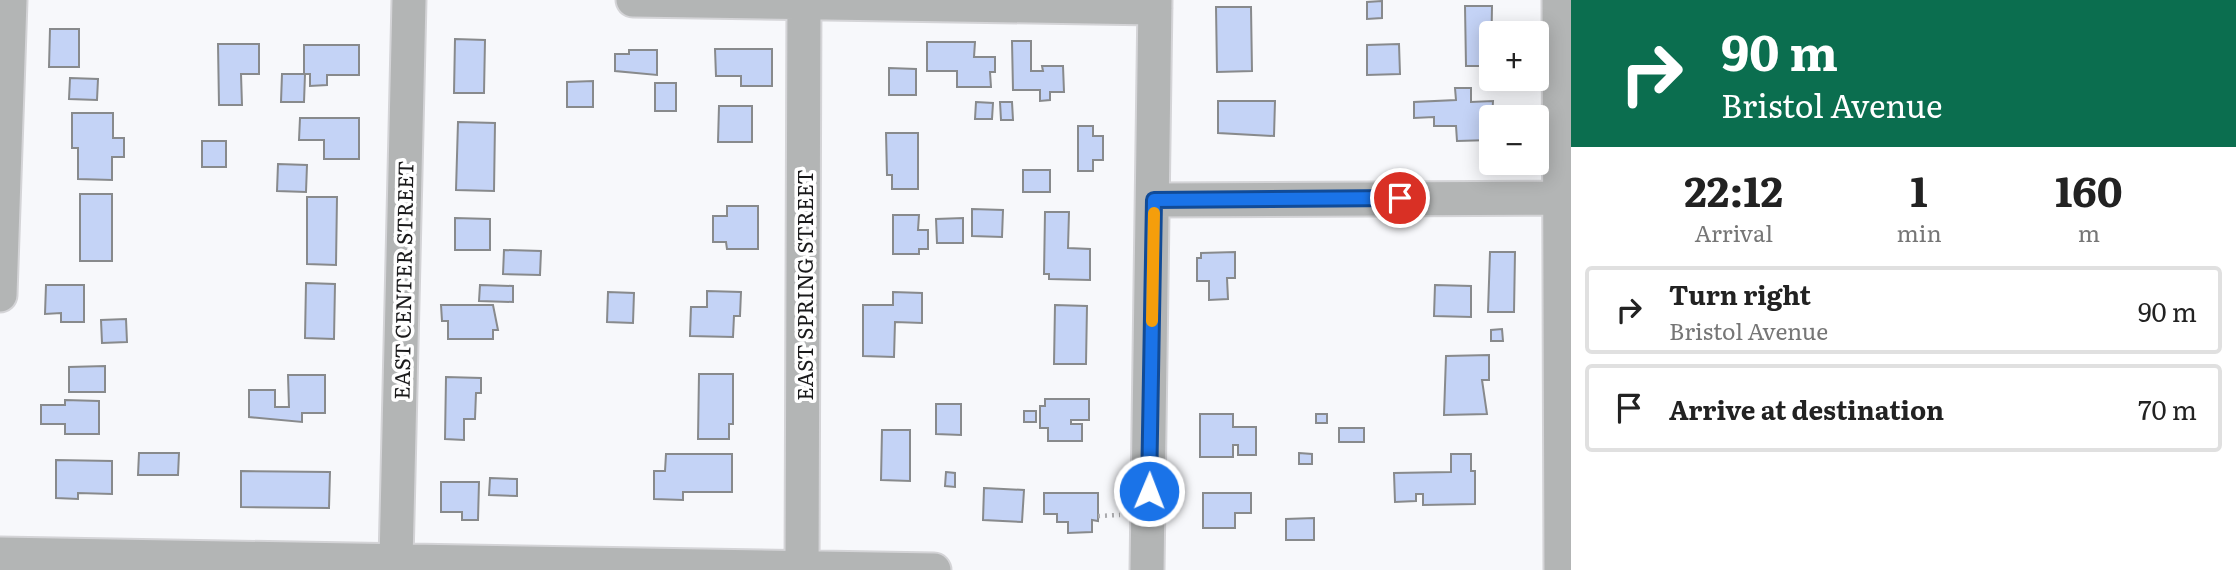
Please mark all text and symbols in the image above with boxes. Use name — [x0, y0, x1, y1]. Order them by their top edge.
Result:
text: 90 m — [1721, 13, 1838, 86]
map controls — [1479, 21, 1549, 175]
button: + — [1479, 21, 1549, 91]
icon: right — [1606, 28, 1697, 119]
text: Bristol Avenue — [1721, 80, 1943, 128]
button: − — [1479, 105, 1549, 175]
text: 22:12 — [1684, 158, 1783, 220]
text: 1 — [1910, 158, 1928, 220]
text: 160 — [2055, 158, 2123, 220]
street label: EAST CENTER STREET — [384, 160, 420, 400]
pin — [1370, 168, 1430, 228]
street label: EAST SPRING STREET — [788, 169, 819, 401]
icon: arrive — [1381, 179, 1419, 217]
text: Arrival — [1694, 215, 1773, 249]
text: min — [1896, 215, 1942, 249]
text: m — [2078, 215, 2100, 249]
text: Turn right — [1669, 274, 1811, 313]
icon: right — [1610, 291, 1648, 329]
text: 90 m — [2138, 291, 2197, 330]
text: Bristol Avenue — [1669, 313, 1828, 347]
icon: arrive — [1610, 389, 1648, 427]
text: Arrive at destination — [1669, 389, 1944, 428]
text: 70 m — [2138, 389, 2197, 428]
position arrow — [1112, 454, 1186, 528]

